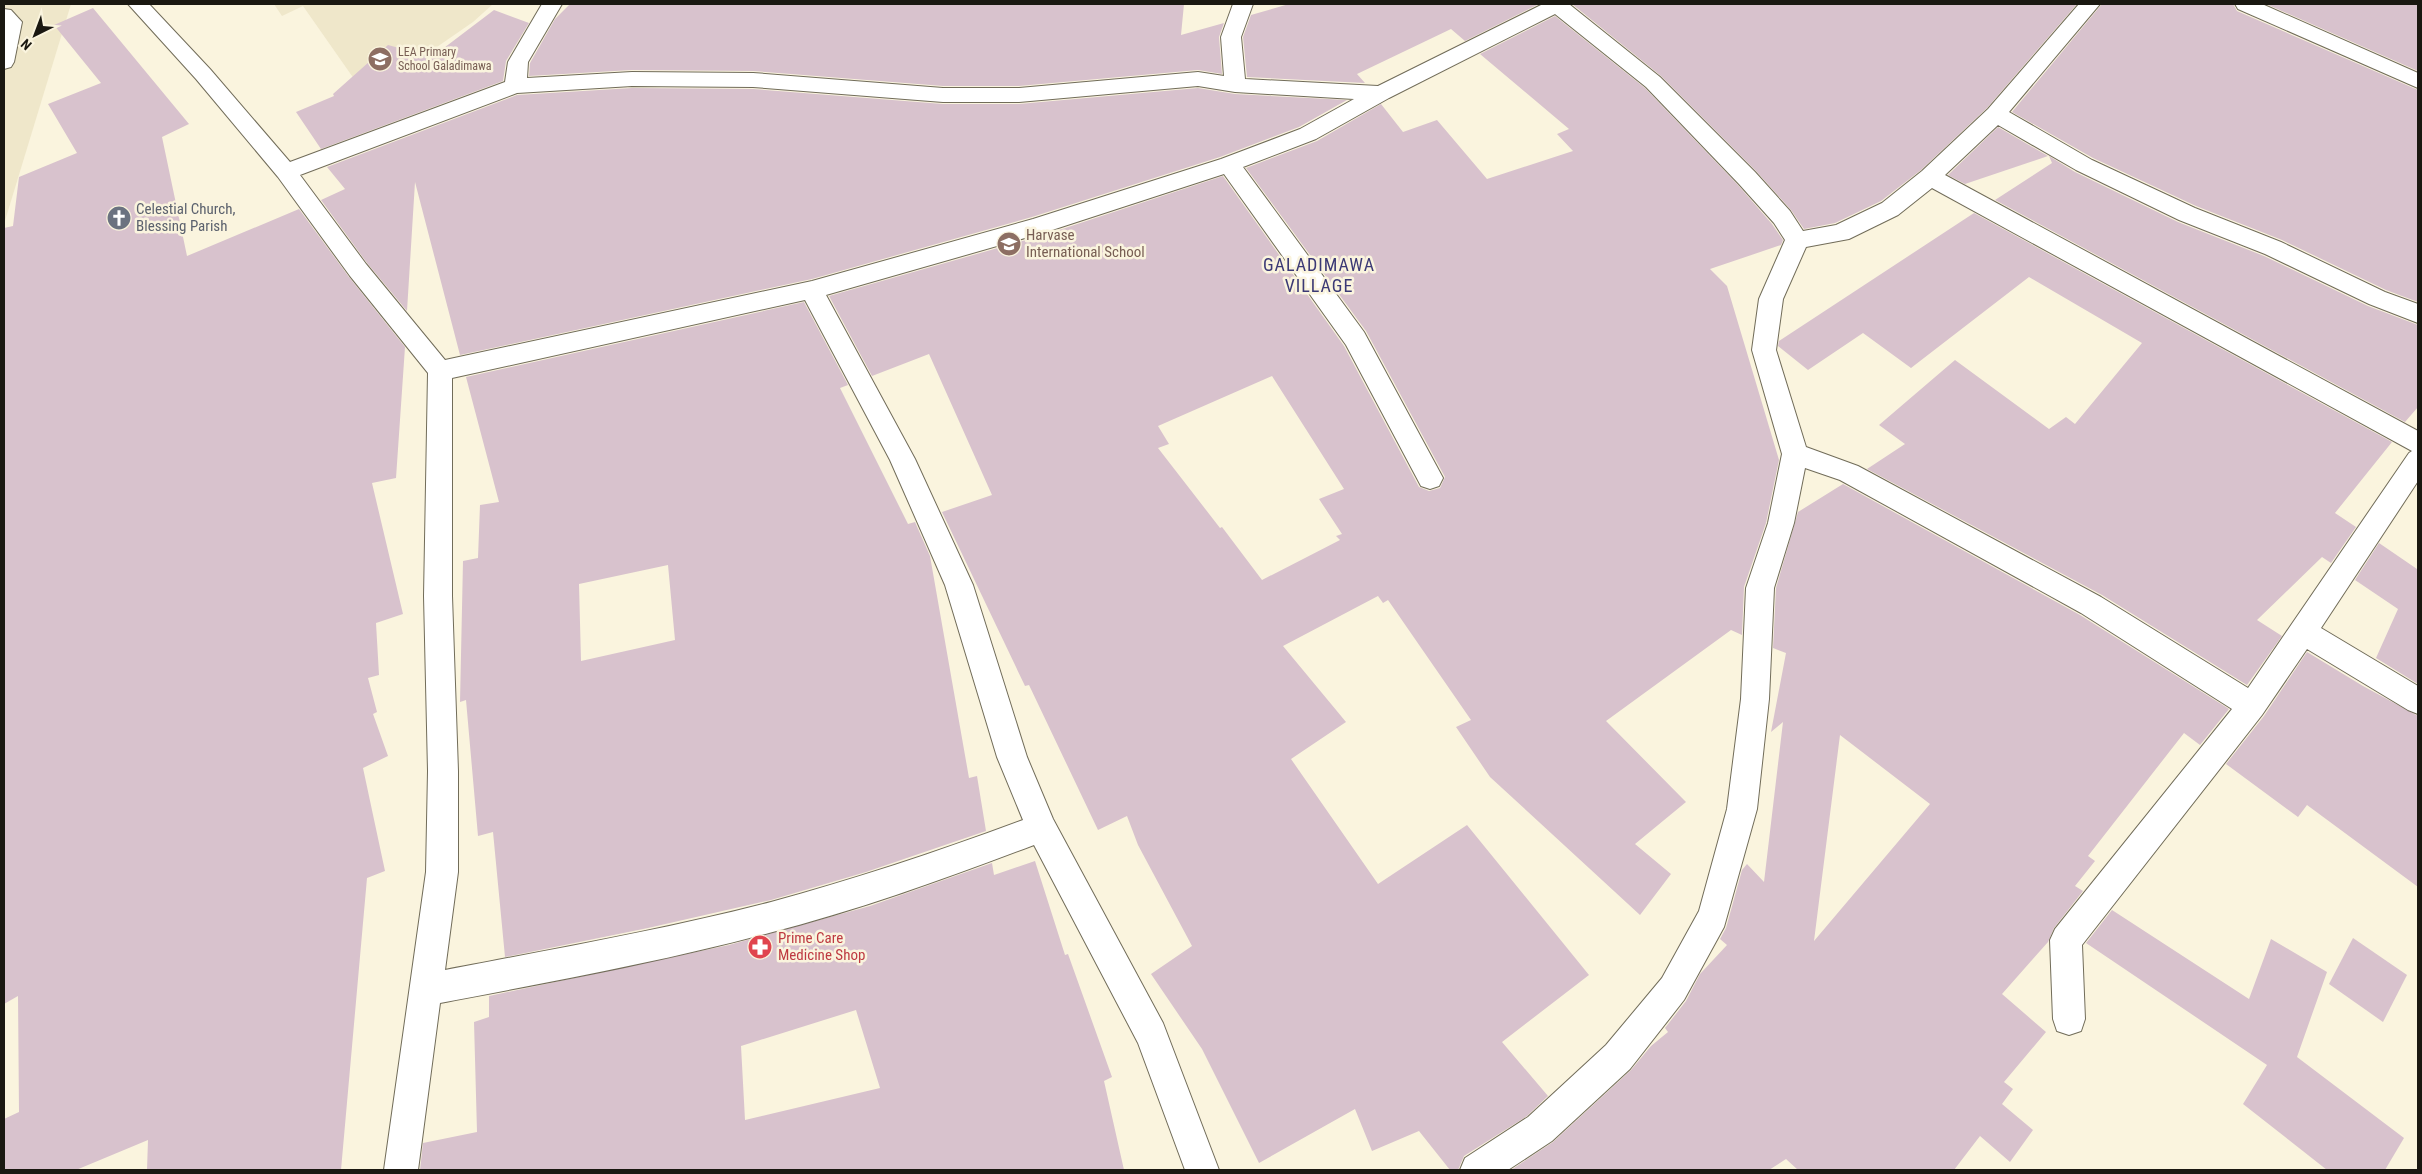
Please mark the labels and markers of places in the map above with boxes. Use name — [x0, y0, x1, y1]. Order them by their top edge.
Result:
place label: LEA Primary School Galadimawa — [398, 45, 492, 73]
school or university icon: LEA Primary School Galadimawa — [367, 46, 393, 72]
place label: Celestial Church, Blessing Parish — [136, 200, 235, 235]
church icon: Celestial Church, Blessing Parish — [106, 205, 132, 231]
place label: Harvase International School — [1026, 226, 1145, 261]
school or university icon: Harvase International School — [996, 231, 1022, 257]
place label: Prime Care Medicine Shop — [778, 929, 865, 964]
pharmacy icon: Prime Care Medicine Shop — [747, 934, 773, 960]

